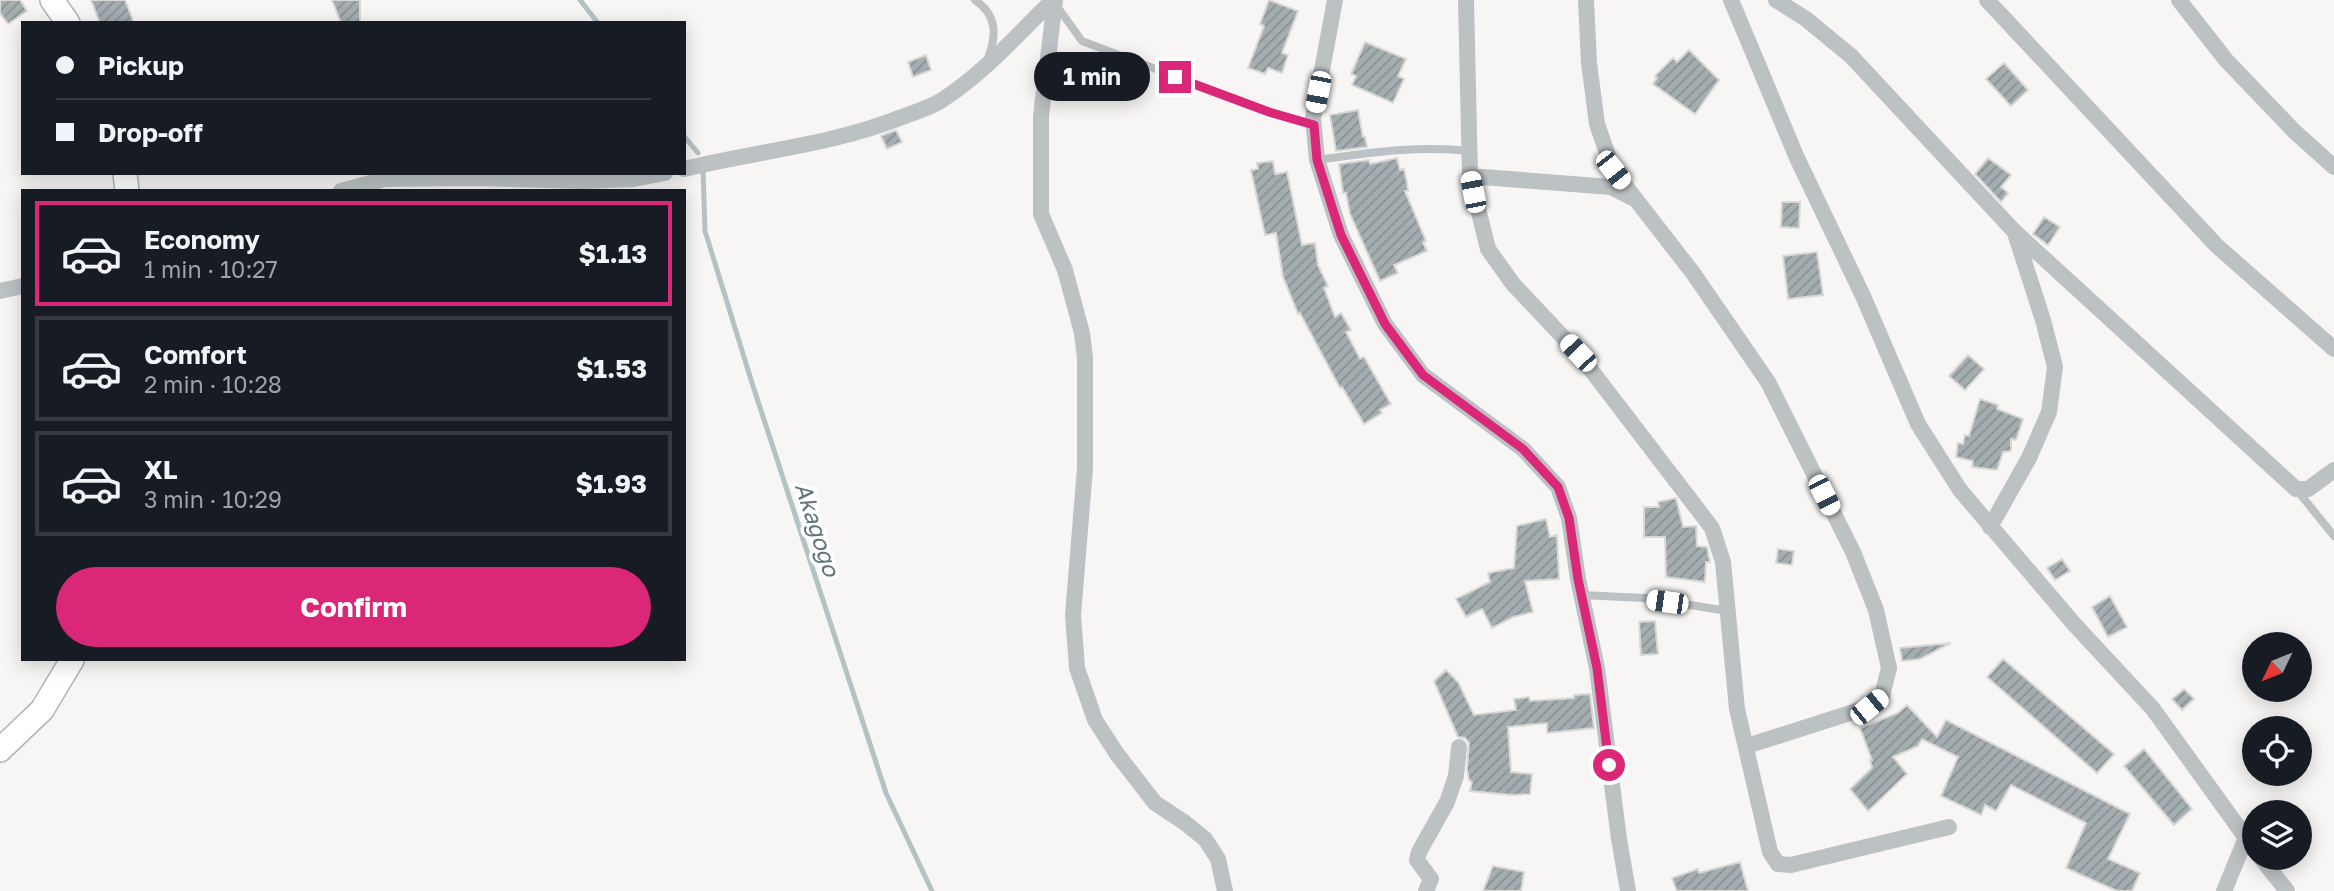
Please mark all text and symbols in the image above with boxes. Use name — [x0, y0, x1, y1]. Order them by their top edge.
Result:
text: Pickup — [98, 50, 184, 81]
callout: 1 min — [1035, 52, 1150, 102]
route end — [1159, 61, 1191, 93]
text: 1 min — [1063, 62, 1121, 90]
car — [1304, 69, 1333, 115]
text: Drop-off — [98, 117, 203, 148]
car — [1592, 147, 1635, 193]
car — [1459, 169, 1488, 215]
icon: car — [60, 222, 123, 285]
text: Economy — [144, 224, 260, 255]
text: $1.13 — [579, 238, 647, 269]
text: 1 min · 10:27 — [144, 255, 278, 283]
car — [1556, 330, 1601, 376]
icon: car — [60, 337, 123, 400]
text: Comfort — [144, 339, 247, 370]
text: $1.53 — [576, 353, 647, 384]
text: 2 min · 10:28 — [144, 370, 282, 398]
icon: car — [60, 452, 123, 515]
text: XL — [144, 454, 178, 485]
text: $1.93 — [575, 468, 647, 499]
car — [1806, 472, 1843, 518]
water label: Akagogo — [790, 479, 847, 581]
text: 3 min · 10:29 — [144, 485, 282, 513]
button: Confirm — [56, 567, 651, 647]
car — [1645, 589, 1690, 615]
north arrow — [2242, 632, 2312, 702]
map controls — [2242, 632, 2312, 870]
car — [1847, 686, 1892, 728]
button: locate — [2242, 716, 2312, 786]
route start — [1593, 749, 1625, 781]
button: layers — [2242, 800, 2312, 870]

